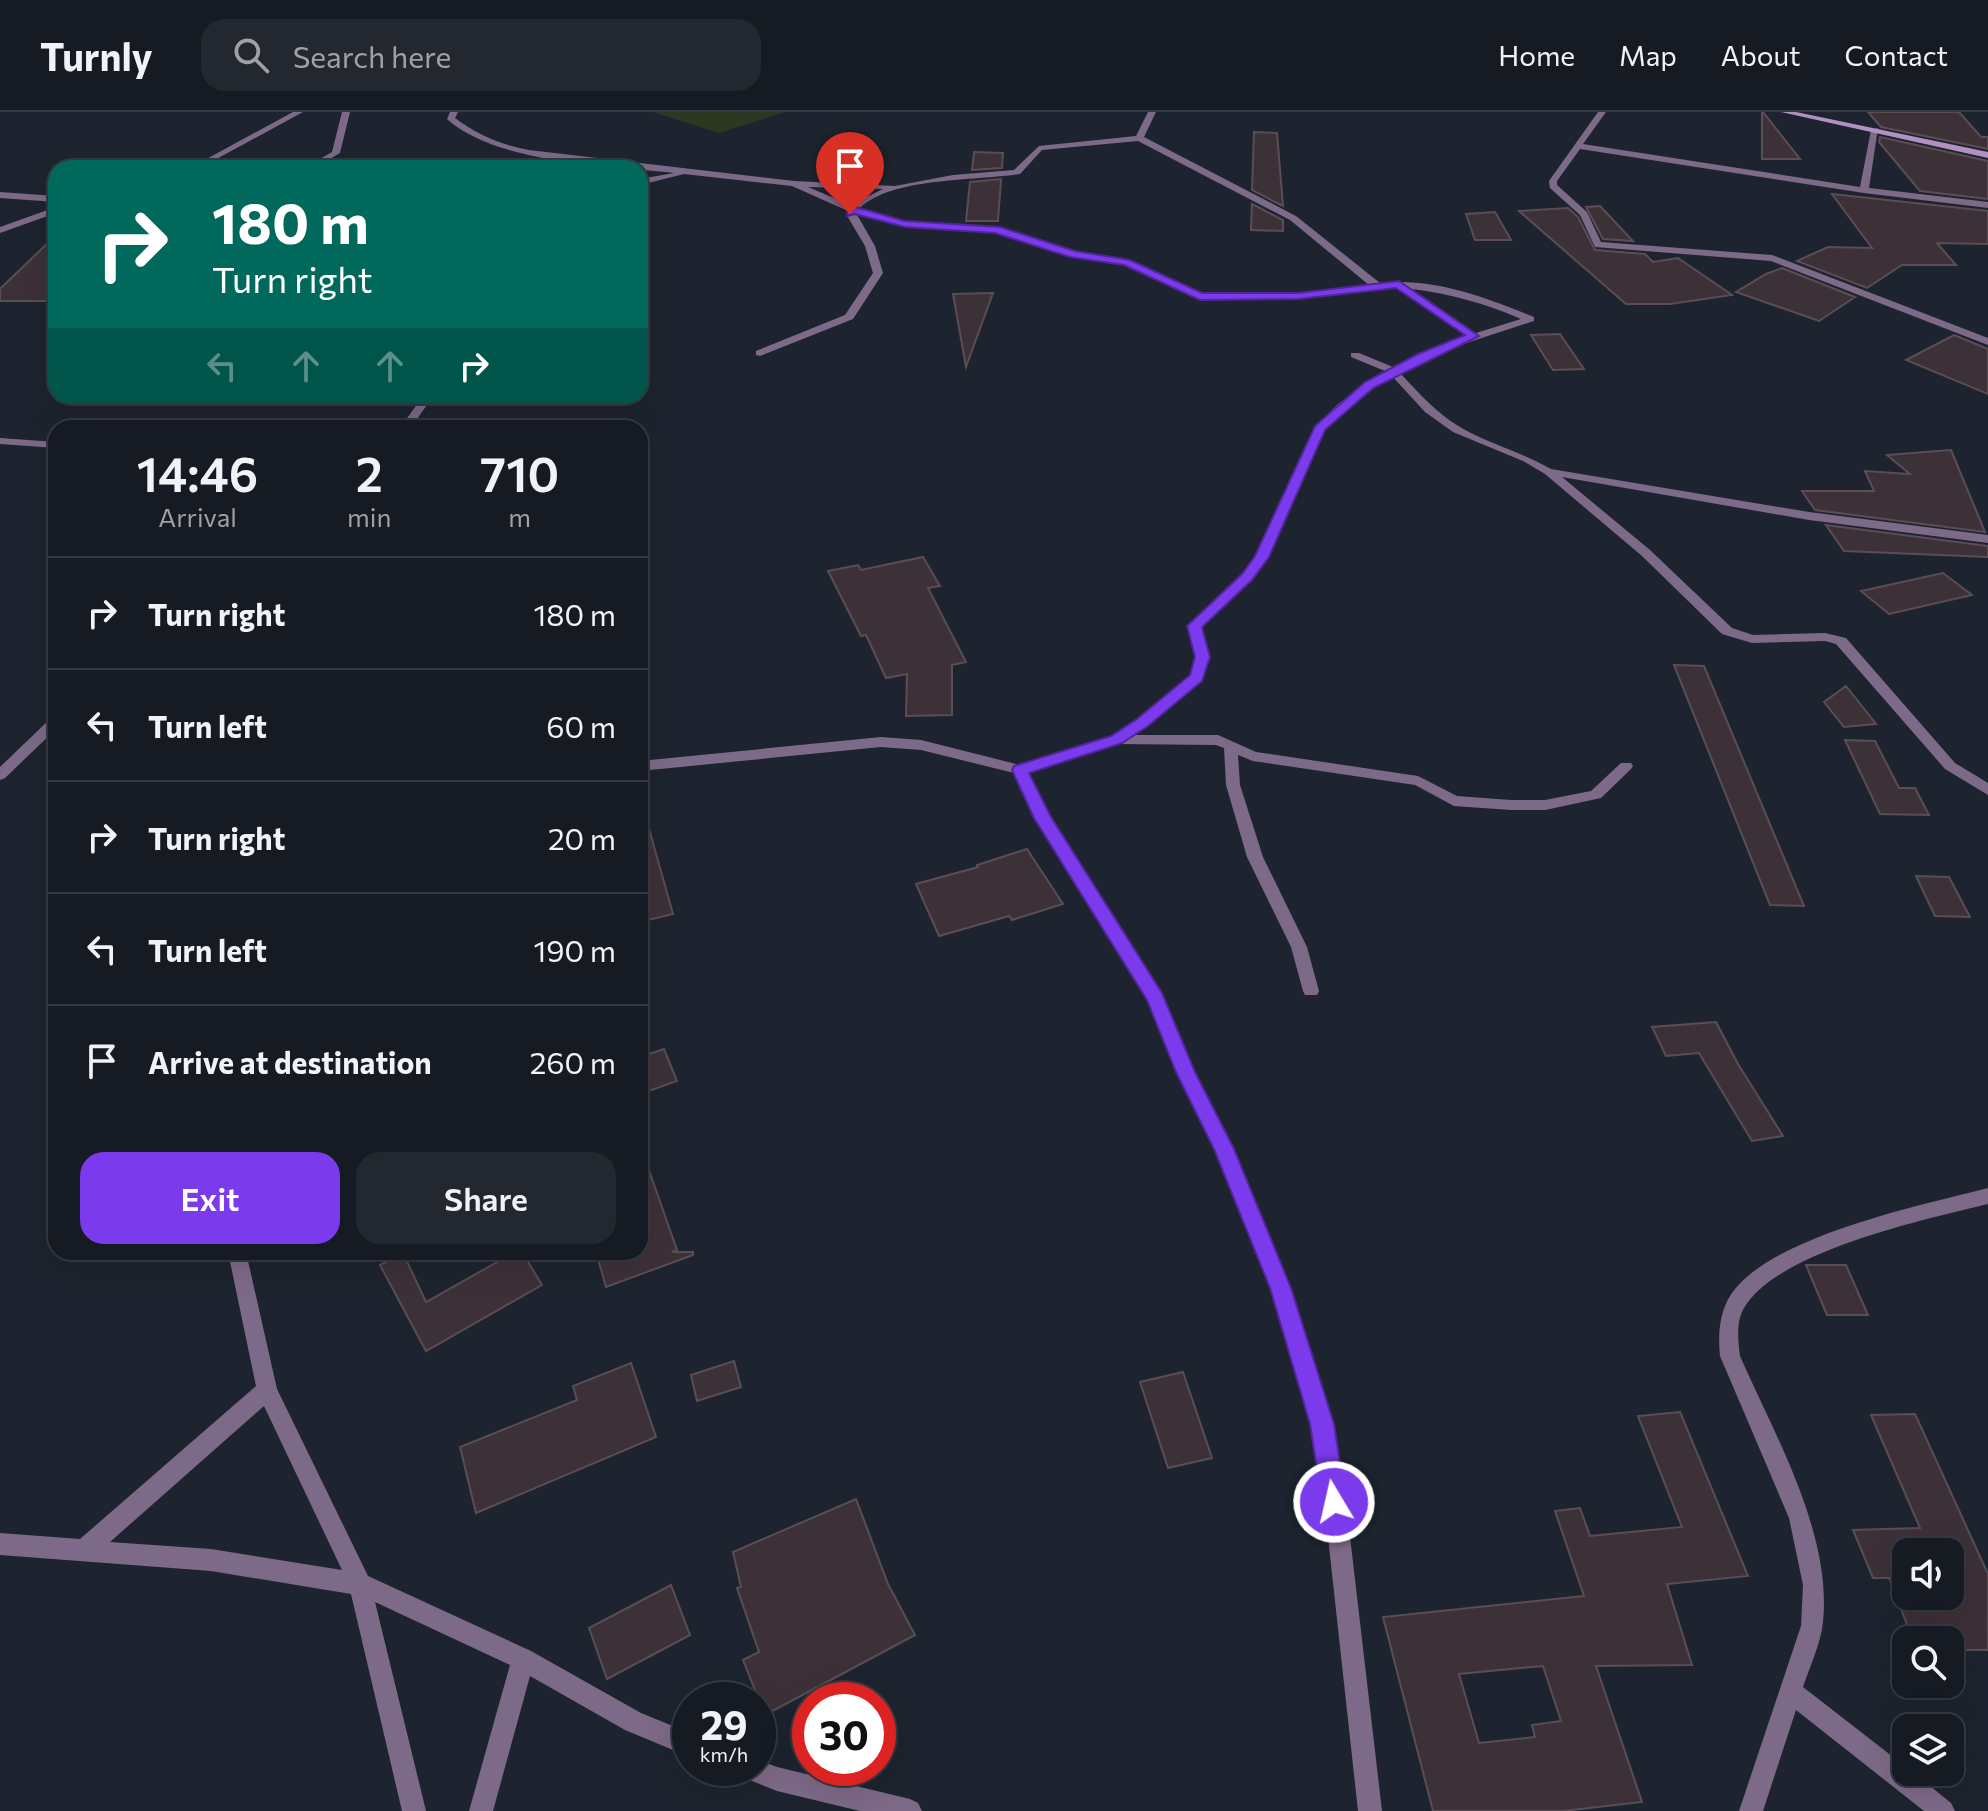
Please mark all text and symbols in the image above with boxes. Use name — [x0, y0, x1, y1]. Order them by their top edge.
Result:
search box — [201, 19, 761, 91]
text: Turnly — [40, 32, 153, 79]
icon: search — [229, 33, 273, 77]
text: Search here — [293, 37, 451, 74]
text: Home — [1498, 38, 1575, 72]
text: Map — [1619, 38, 1677, 72]
text: About — [1721, 38, 1801, 72]
text: Contact — [1845, 38, 1948, 72]
pin — [816, 132, 884, 214]
icon: arrive — [828, 144, 872, 188]
text: 180 m — [212, 187, 369, 256]
icon: right — [80, 192, 184, 296]
text: Turn right — [212, 256, 373, 300]
icon: left — [200, 344, 244, 388]
icon: ahead — [284, 344, 328, 388]
icon: ahead — [368, 344, 412, 388]
icon: right — [452, 344, 496, 388]
text: 14:46 — [137, 443, 258, 502]
text: 2 — [356, 443, 383, 502]
text: 710 — [480, 443, 559, 502]
text: Arrival — [158, 501, 237, 532]
text: min — [347, 501, 391, 532]
text: m — [508, 501, 531, 532]
icon: right — [80, 591, 124, 635]
text: Turn right — [148, 595, 285, 632]
text: 180 m — [533, 595, 616, 632]
icon: left — [80, 703, 124, 747]
text: Turn left — [148, 707, 267, 744]
text: 60 m — [546, 707, 616, 744]
icon: right — [80, 815, 124, 859]
text: Turn right — [148, 819, 285, 856]
text: 20 m — [548, 819, 616, 856]
icon: left — [80, 927, 124, 971]
text: Turn left — [148, 931, 267, 968]
text: 190 m — [533, 931, 616, 968]
icon: arrive — [80, 1039, 124, 1083]
text: Arrive at destination — [148, 1043, 432, 1080]
text: 260 m — [530, 1043, 616, 1080]
button: Exit — [80, 1152, 340, 1244]
button: Share — [356, 1152, 616, 1244]
position arrow — [1292, 1460, 1376, 1544]
map controls — [1892, 1538, 1964, 1786]
button: sound — [1892, 1538, 1964, 1610]
button: search — [1892, 1626, 1964, 1698]
speed limit sign: 30 — [792, 1682, 896, 1786]
text: 29 — [700, 1699, 748, 1748]
button: layers — [1892, 1714, 1964, 1786]
text: km/h — [700, 1742, 748, 1766]

